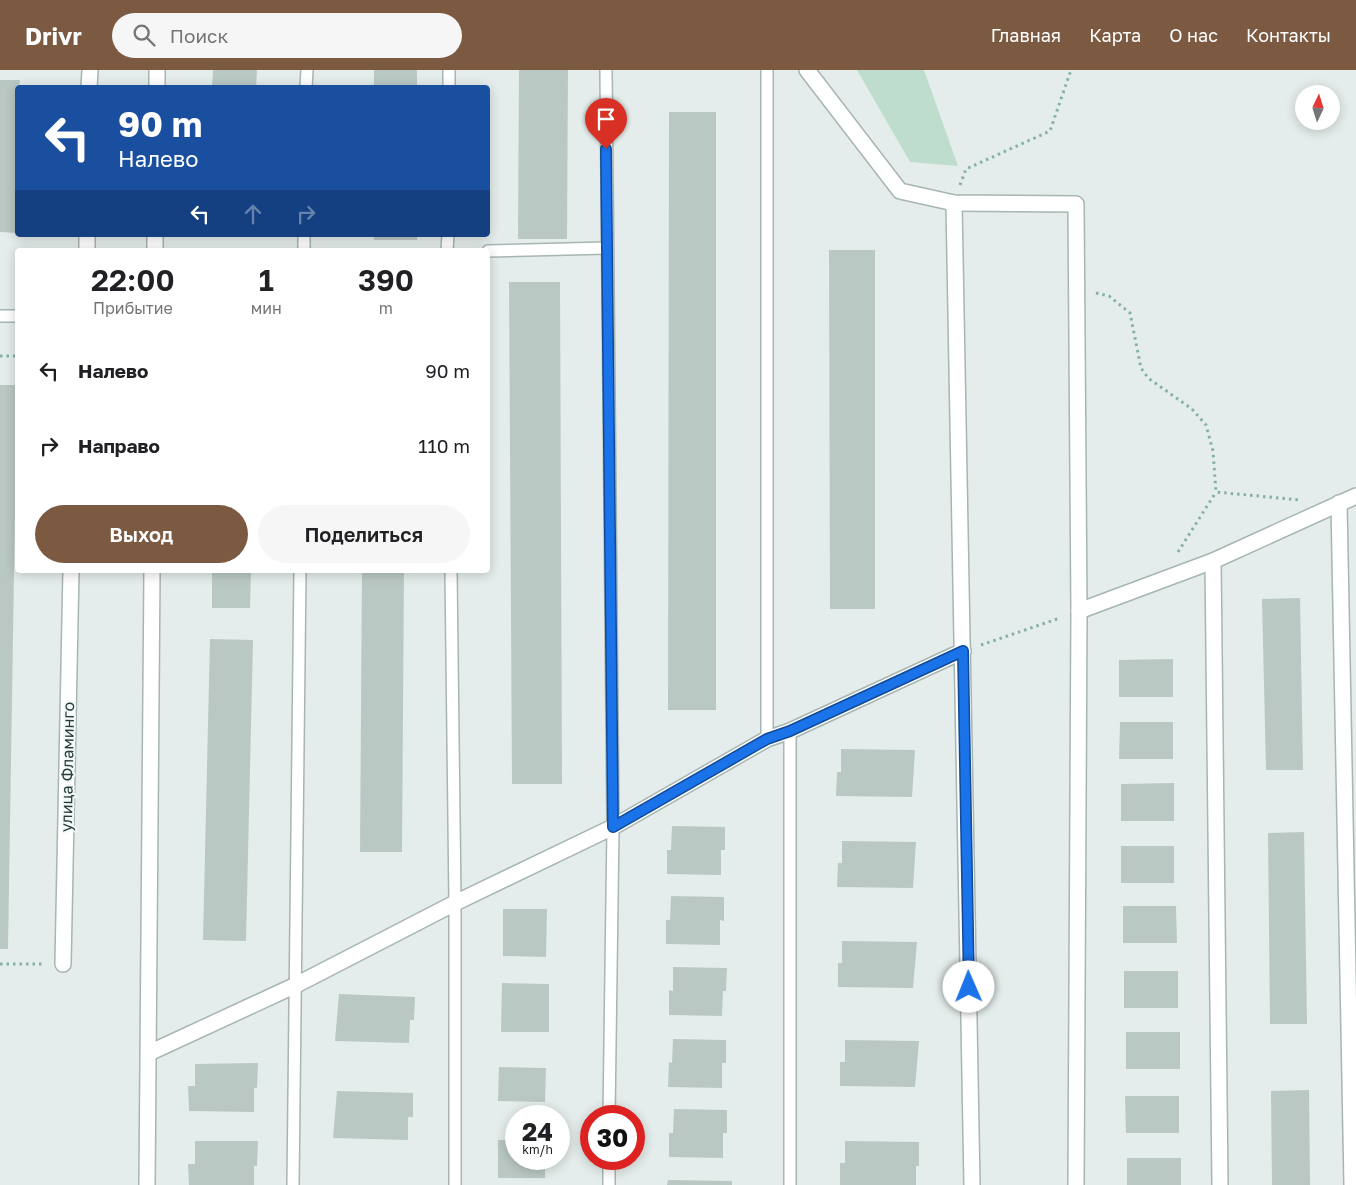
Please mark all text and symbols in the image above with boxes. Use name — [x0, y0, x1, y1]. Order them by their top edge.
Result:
search box — [112, 13, 462, 58]
text: Drivr — [25, 21, 82, 50]
icon: search — [130, 21, 158, 49]
text: Поиск — [170, 24, 228, 47]
text: Главная — [991, 24, 1061, 46]
text: Карта — [1089, 24, 1141, 46]
text: О нас — [1169, 24, 1218, 46]
text: Контакты — [1246, 24, 1331, 46]
north arrow — [1295, 85, 1340, 130]
map controls — [1295, 85, 1340, 130]
pin — [585, 98, 627, 149]
text: 90 m — [118, 103, 202, 145]
icon: left — [35, 105, 100, 170]
icon: arrive — [592, 105, 620, 133]
text: Налево — [118, 145, 198, 172]
icon: left — [186, 200, 214, 228]
icon: ahead — [239, 200, 267, 228]
icon: right — [292, 200, 320, 228]
text: 22:00 — [91, 262, 175, 298]
text: 1 — [259, 262, 274, 298]
text: 390 — [358, 262, 414, 298]
text: Прибытие — [93, 298, 173, 318]
text: мин — [251, 298, 282, 318]
text: m — [379, 298, 393, 318]
icon: left — [35, 357, 63, 385]
text: Налево — [78, 359, 148, 382]
text: 90 m — [425, 359, 470, 382]
icon: right — [35, 432, 63, 460]
text: Направо — [78, 434, 160, 457]
text: 110 m — [418, 434, 470, 457]
button: Выход — [35, 505, 248, 563]
button: Поделиться — [258, 505, 470, 563]
street label: улица Фламинго — [56, 702, 78, 832]
position arrow — [942, 960, 994, 1012]
speed limit sign: 30 — [580, 1105, 645, 1170]
text: 24 — [522, 1116, 553, 1147]
text: km/h — [522, 1142, 553, 1157]

